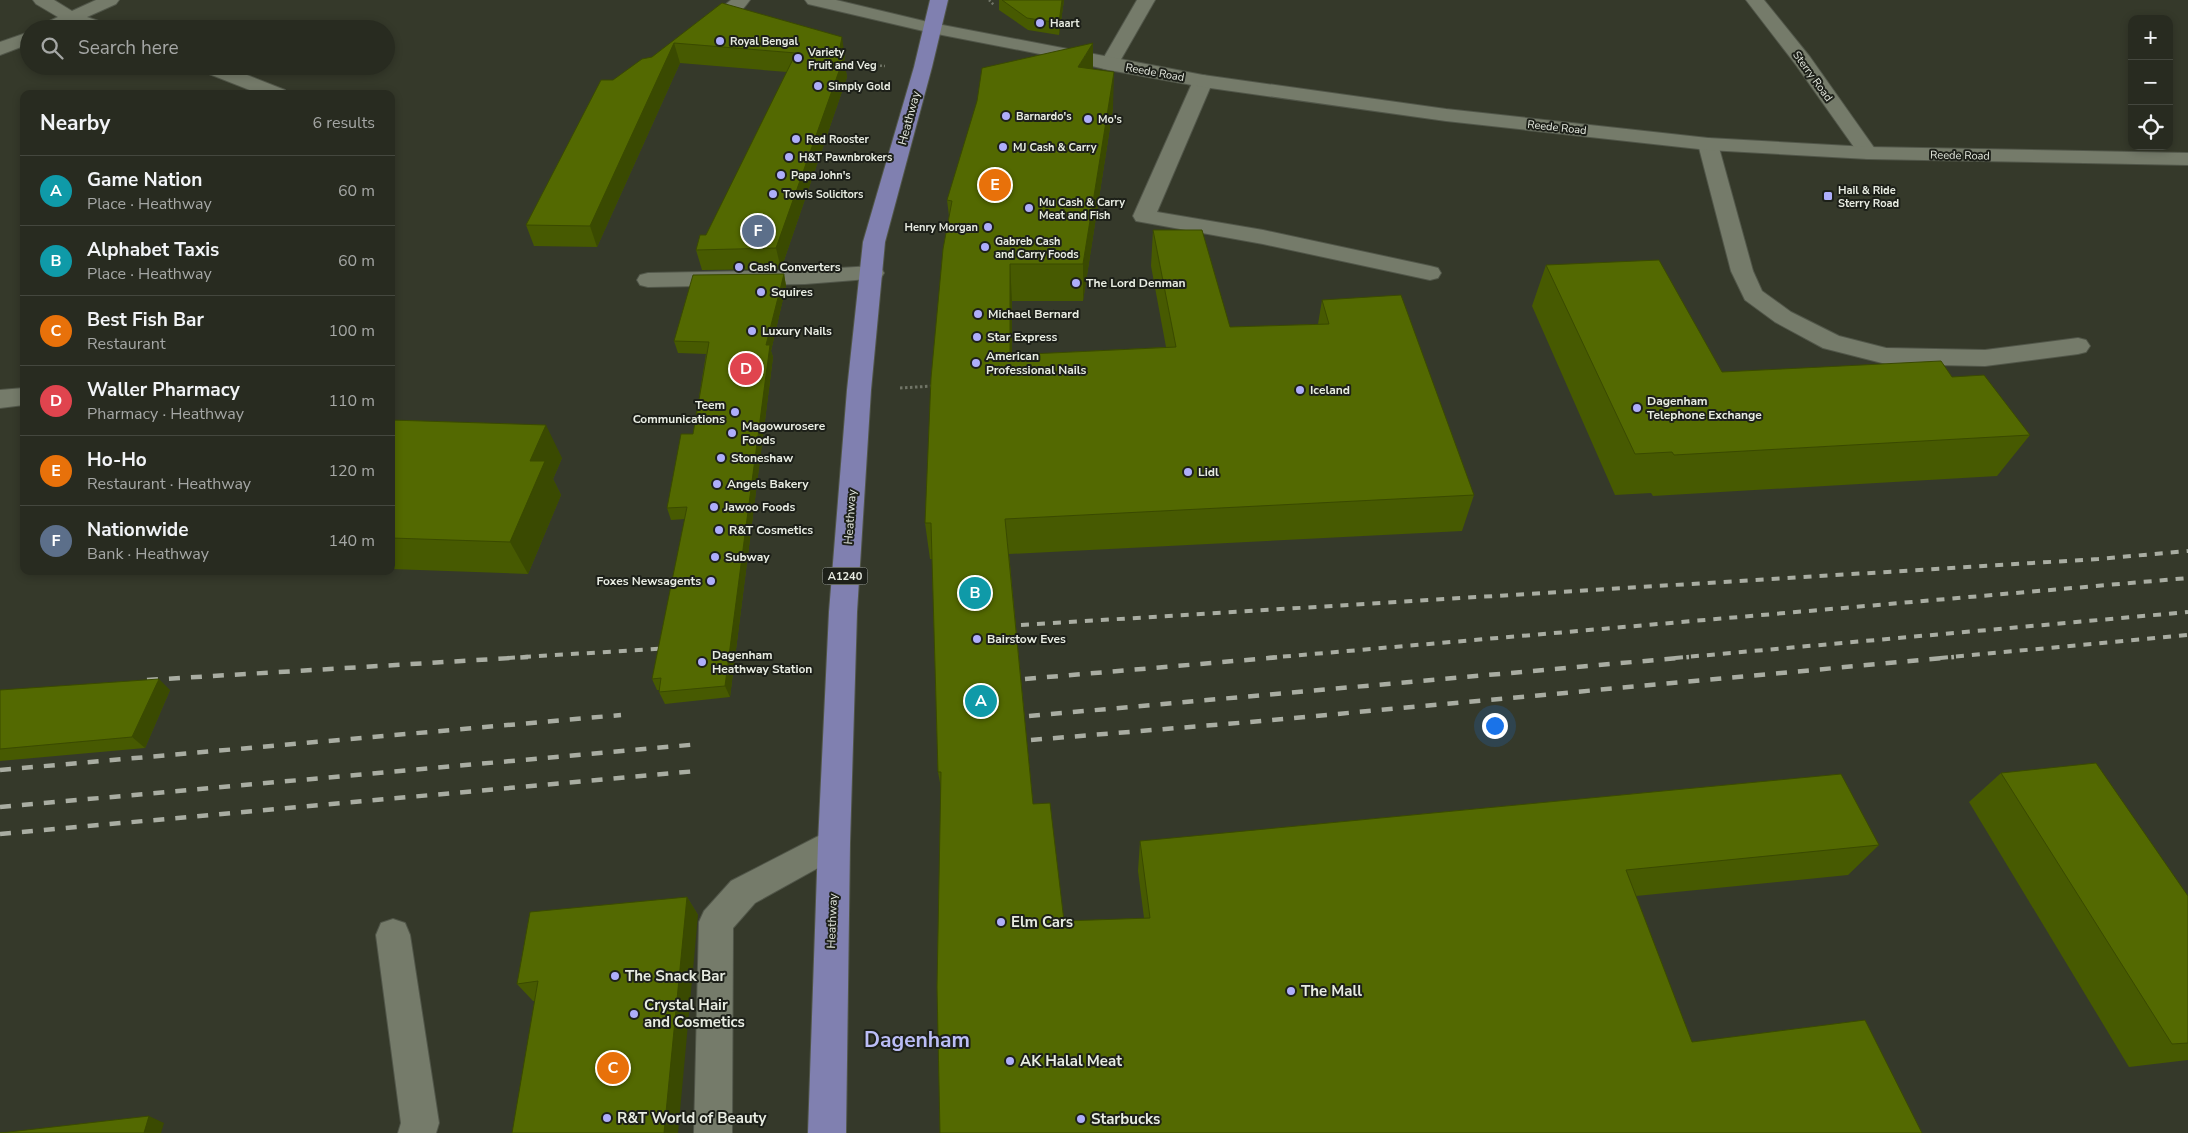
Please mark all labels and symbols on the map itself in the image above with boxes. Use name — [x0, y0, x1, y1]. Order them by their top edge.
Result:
place label: Haart — [1050, 16, 1080, 31]
marker: Haart — [1034, 17, 1046, 29]
place label: Royal Bengal — [730, 34, 798, 49]
marker: Royal Bengal — [714, 35, 726, 47]
place label: Variety Fruit and Veg — [807, 45, 877, 73]
street label: Sterry Road — [1789, 48, 1836, 104]
marker: Variety Fruit and Veg — [792, 52, 804, 64]
street label: Reede Road — [1124, 60, 1186, 85]
place label: Simply Gold — [828, 79, 891, 94]
marker: Simply Gold — [812, 80, 824, 92]
street label: Heathway — [894, 88, 924, 147]
place label: Barnardo's — [1016, 109, 1072, 124]
marker: Barnardo's — [1000, 110, 1012, 122]
place label: Mo's — [1098, 112, 1122, 127]
marker: Mo's — [1082, 113, 1094, 125]
street label: Reede Road — [1527, 117, 1587, 138]
place label: Red Rooster — [806, 132, 869, 147]
marker: Red Rooster — [790, 133, 802, 145]
place label: MJ Cash & Carry — [1013, 140, 1097, 155]
marker: MJ Cash & Carry — [997, 141, 1009, 153]
street label: Reede Road — [1930, 147, 1990, 164]
place label: H&T Pawnbrokers — [799, 150, 892, 165]
marker: H&T Pawnbrokers — [783, 151, 795, 163]
pin: E — [979, 166, 1011, 204]
place label: Papa John's — [791, 168, 851, 183]
marker: Papa John's — [775, 169, 787, 181]
place label: Hail & Ride Sterry Road — [1838, 183, 1899, 211]
place label: Towis Solicitors — [783, 187, 863, 202]
marker: Towis Solicitors — [767, 188, 779, 200]
marker: Hail & Ride Sterry Road — [1822, 190, 1834, 202]
place label: Mu Cash & Carry Meat and Fish — [1039, 195, 1125, 223]
marker: Mu Cash & Carry Meat and Fish — [1023, 202, 1035, 214]
pin: F — [742, 212, 774, 250]
place label: Henry Morgan — [904, 220, 978, 235]
marker: Henry Morgan — [982, 221, 994, 233]
place label: Gabreb Cash and Carry Foods — [995, 234, 1079, 262]
marker: Gabreb Cash and Carry Foods — [979, 241, 991, 253]
place label: Cash Converters — [749, 259, 841, 275]
marker: Cash Converters — [733, 261, 745, 273]
place label: The Lord Denman — [1086, 275, 1186, 291]
marker: The Lord Denman — [1070, 277, 1082, 289]
place label: Squires — [771, 284, 813, 300]
marker: Squires — [755, 286, 767, 298]
place label: Michael Bernard — [988, 306, 1079, 322]
marker: Michael Bernard — [972, 308, 984, 320]
place label: Luxury Nails — [762, 323, 832, 339]
marker: Luxury Nails — [746, 325, 758, 337]
place label: Star Express — [987, 329, 1058, 345]
marker: Star Express — [971, 331, 983, 343]
place label: American Professional Nails — [986, 348, 1087, 378]
pin: D — [730, 350, 762, 388]
marker: American Professional Nails — [970, 357, 982, 369]
place label: Iceland — [1310, 382, 1350, 398]
marker: Iceland — [1294, 384, 1306, 396]
place label: Dagenham Telephone Exchange — [1647, 393, 1762, 423]
place label: Teem Communications — [633, 397, 725, 427]
marker: Dagenham Telephone Exchange — [1631, 402, 1643, 414]
marker: Teem Communications — [729, 406, 741, 418]
place label: Magowurosere Foods — [742, 418, 826, 448]
marker: Magowurosere Foods — [726, 427, 738, 439]
place label: Stoneshaw — [731, 450, 794, 466]
marker: Stoneshaw — [715, 452, 727, 464]
place label: Lidl — [1198, 464, 1219, 480]
marker: Lidl — [1182, 466, 1194, 478]
place label: Angels Bakery — [727, 476, 809, 492]
marker: Angels Bakery — [711, 478, 723, 490]
street label: Heathway — [840, 488, 860, 545]
place label: Jawoo Foods — [723, 499, 795, 515]
marker: Jawoo Foods — [708, 501, 720, 513]
place label: R&T Cosmetics — [729, 522, 813, 538]
marker: R&T Cosmetics — [713, 524, 725, 536]
place label: Subway — [725, 549, 770, 565]
marker: Subway — [709, 551, 721, 563]
road number: A1240 — [822, 568, 868, 584]
place label: Foxes Newsagents — [597, 573, 701, 589]
pin: B — [959, 574, 991, 612]
marker: Foxes Newsagents — [705, 575, 717, 587]
place label: Bairstow Eves — [987, 631, 1066, 647]
marker: Bairstow Eves — [971, 633, 983, 645]
place label: Dagenham Heathway Station — [712, 647, 812, 677]
marker: Dagenham Heathway Station — [696, 656, 708, 668]
pin: A — [965, 682, 997, 720]
your location — [1482, 713, 1508, 739]
street label: Heathway — [823, 892, 841, 949]
place label: Elm Cars — [1011, 912, 1073, 932]
marker: Elm Cars — [995, 916, 1007, 928]
place label: The Snack Bar — [625, 966, 725, 986]
marker: The Snack Bar — [609, 970, 621, 982]
place label: The Mall — [1301, 981, 1362, 1001]
marker: The Mall — [1285, 985, 1297, 997]
place label: Crystal Hair and Cosmetics — [644, 995, 745, 1032]
marker: Crystal Hair and Cosmetics — [628, 1008, 640, 1020]
district label: Dagenham — [864, 1026, 970, 1054]
pin: C — [597, 1049, 629, 1087]
place label: AK Halal Meat — [1020, 1051, 1122, 1071]
marker: AK Halal Meat — [1004, 1055, 1016, 1067]
place label: R&T World of Beauty — [617, 1108, 766, 1128]
place label: Starbucks — [1091, 1109, 1160, 1129]
marker: R&T World of Beauty — [601, 1112, 613, 1124]
marker: Starbucks — [1075, 1113, 1087, 1125]

